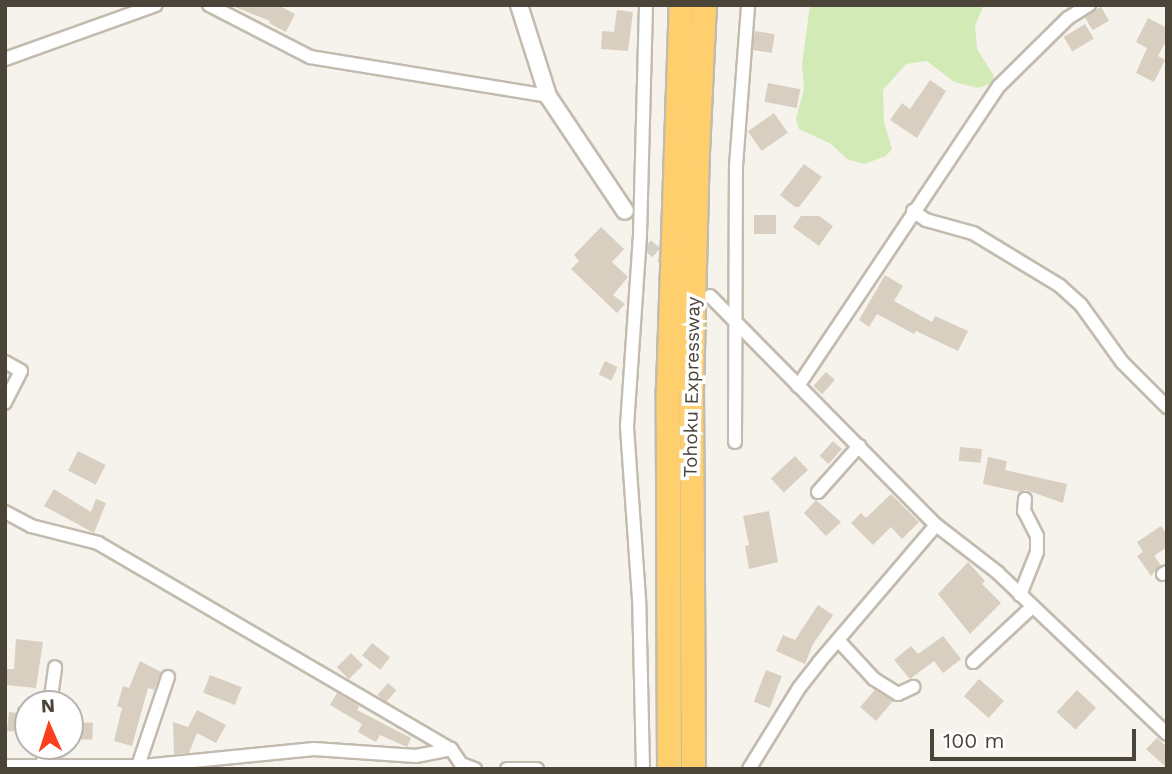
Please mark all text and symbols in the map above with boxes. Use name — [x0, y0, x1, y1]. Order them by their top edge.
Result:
street label: Tohoku Expressway — [679, 296, 705, 478]
north arrow — [14, 690, 84, 760]
text: N — [40, 694, 56, 717]
scale bar — [934, 714, 1140, 758]
text: 100 m — [943, 728, 1005, 753]

